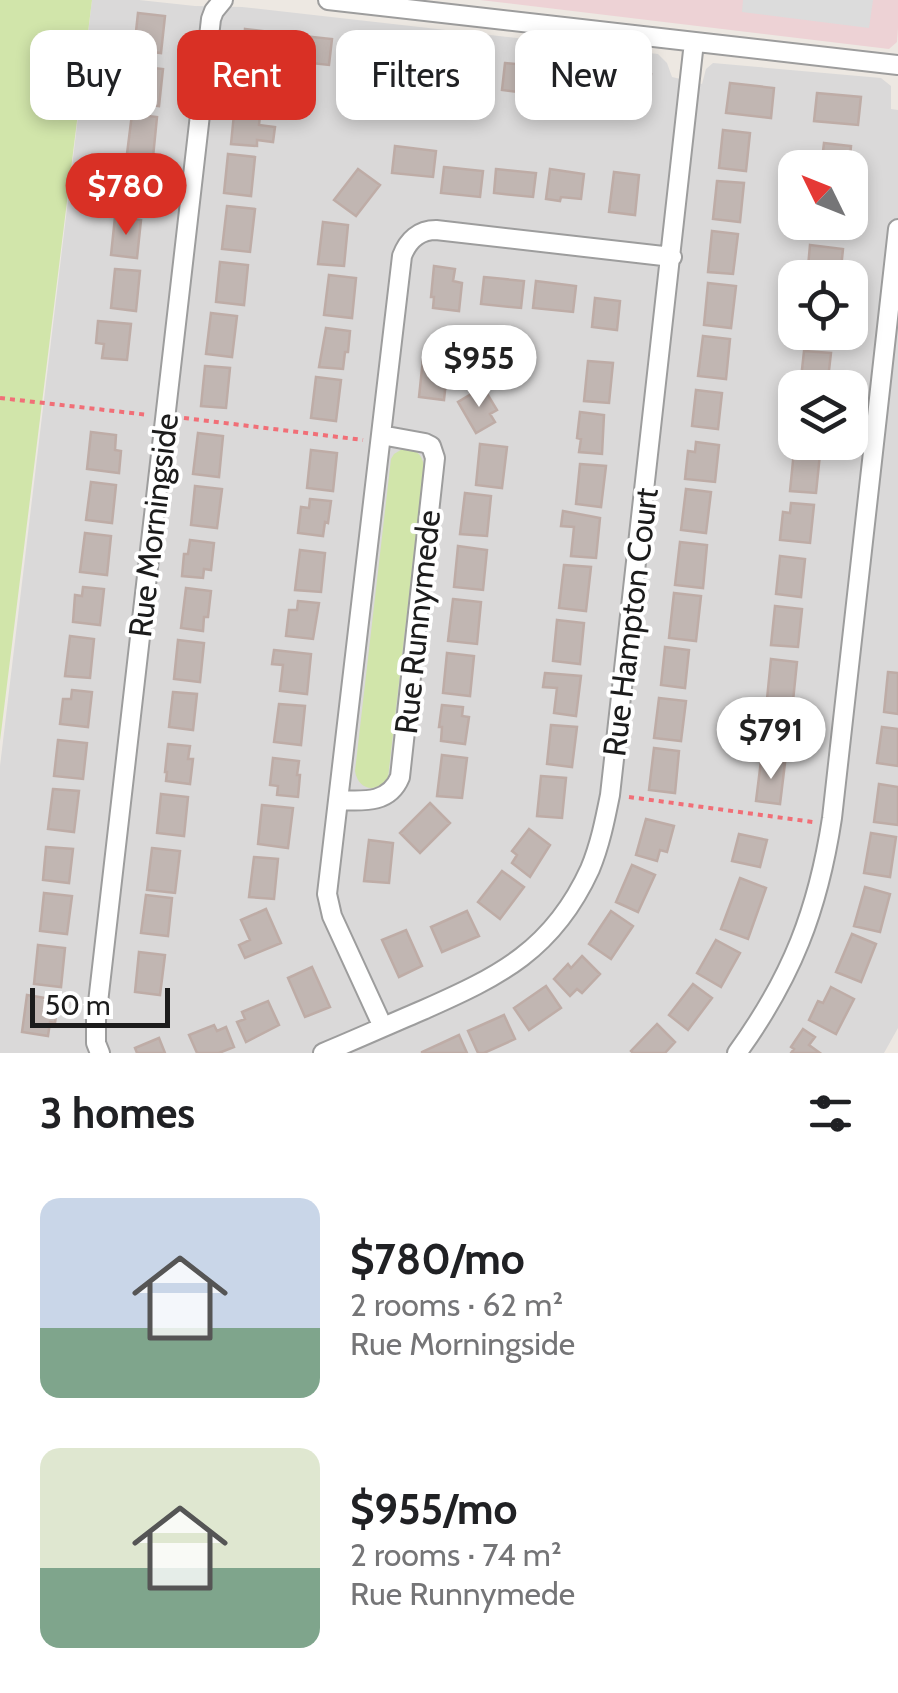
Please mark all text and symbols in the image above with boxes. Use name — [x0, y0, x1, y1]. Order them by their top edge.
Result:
chip: Buy — [30, 30, 157, 120]
chip: Rent — [177, 30, 316, 120]
chip: Filters — [336, 30, 495, 120]
chip: New — [515, 30, 652, 120]
north arrow — [778, 150, 868, 240]
map controls — [778, 150, 868, 460]
pin: $780 — [67, 153, 185, 238]
text: $780 — [88, 166, 164, 205]
button: locate — [778, 260, 868, 350]
pin: $955 — [420, 325, 538, 410]
text: $955 — [444, 338, 514, 377]
button: layers — [778, 370, 868, 460]
street label: Rue Morningside — [120, 411, 186, 639]
street label: Rue Hampton Court — [594, 485, 666, 759]
street label: Rue Runnymede — [386, 508, 448, 736]
pin: $791 — [712, 697, 830, 782]
text: $791 — [739, 710, 803, 749]
scale bar — [30, 983, 170, 1028]
text: 50 m — [45, 988, 111, 1022]
icon: filters — [803, 1086, 858, 1141]
text: 3 homes — [40, 1087, 195, 1139]
text: $780/mo — [350, 1233, 525, 1285]
icon: home — [120, 1238, 240, 1358]
text: 2 rooms · 62 m² — [350, 1285, 563, 1324]
text: Rue Morningside — [350, 1324, 575, 1363]
text: $955/mo — [350, 1483, 518, 1535]
icon: home — [120, 1488, 240, 1608]
text: 2 rooms · 74 m² — [350, 1535, 562, 1574]
text: Rue Runnymede — [350, 1574, 575, 1613]

